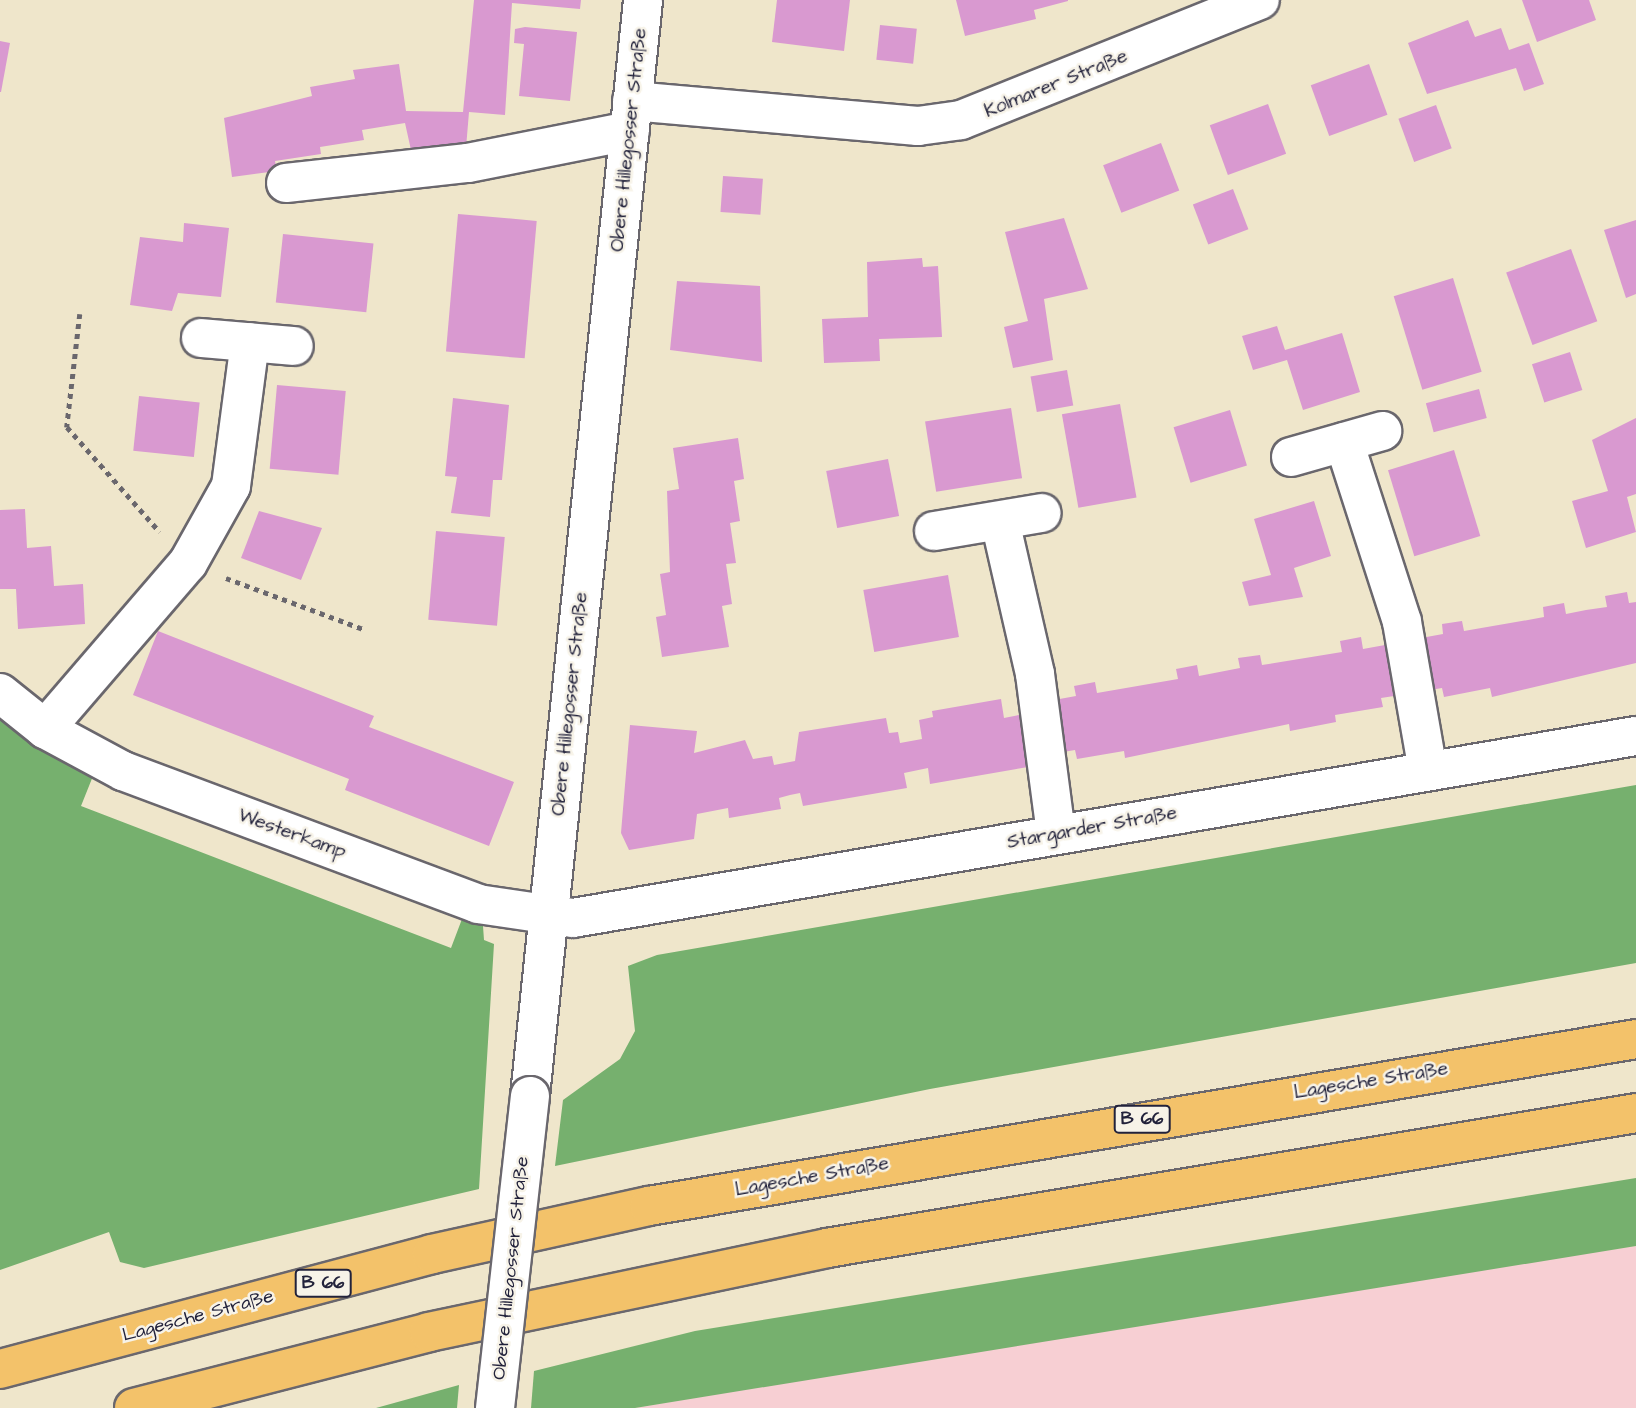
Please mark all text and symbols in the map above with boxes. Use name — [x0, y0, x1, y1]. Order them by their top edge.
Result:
street label: Obere Hillegosser Straße — [606, 27, 652, 253]
street label: Kolmarer Straße — [981, 45, 1131, 123]
street label: Obere Hillegosser Straße — [547, 591, 593, 817]
street label: Stargarder Straße — [1005, 802, 1179, 854]
street label: Westerkamp — [235, 804, 349, 864]
street label: Lagesche Straße — [1292, 1058, 1450, 1104]
road number: B 66 — [1112, 1104, 1172, 1134]
street label: Lagesche Straße — [733, 1152, 891, 1202]
street label: Obere Hillegosser Straße — [488, 1155, 534, 1381]
road number: B 66 — [293, 1268, 353, 1298]
street label: Lagesche Straße — [120, 1285, 276, 1347]

